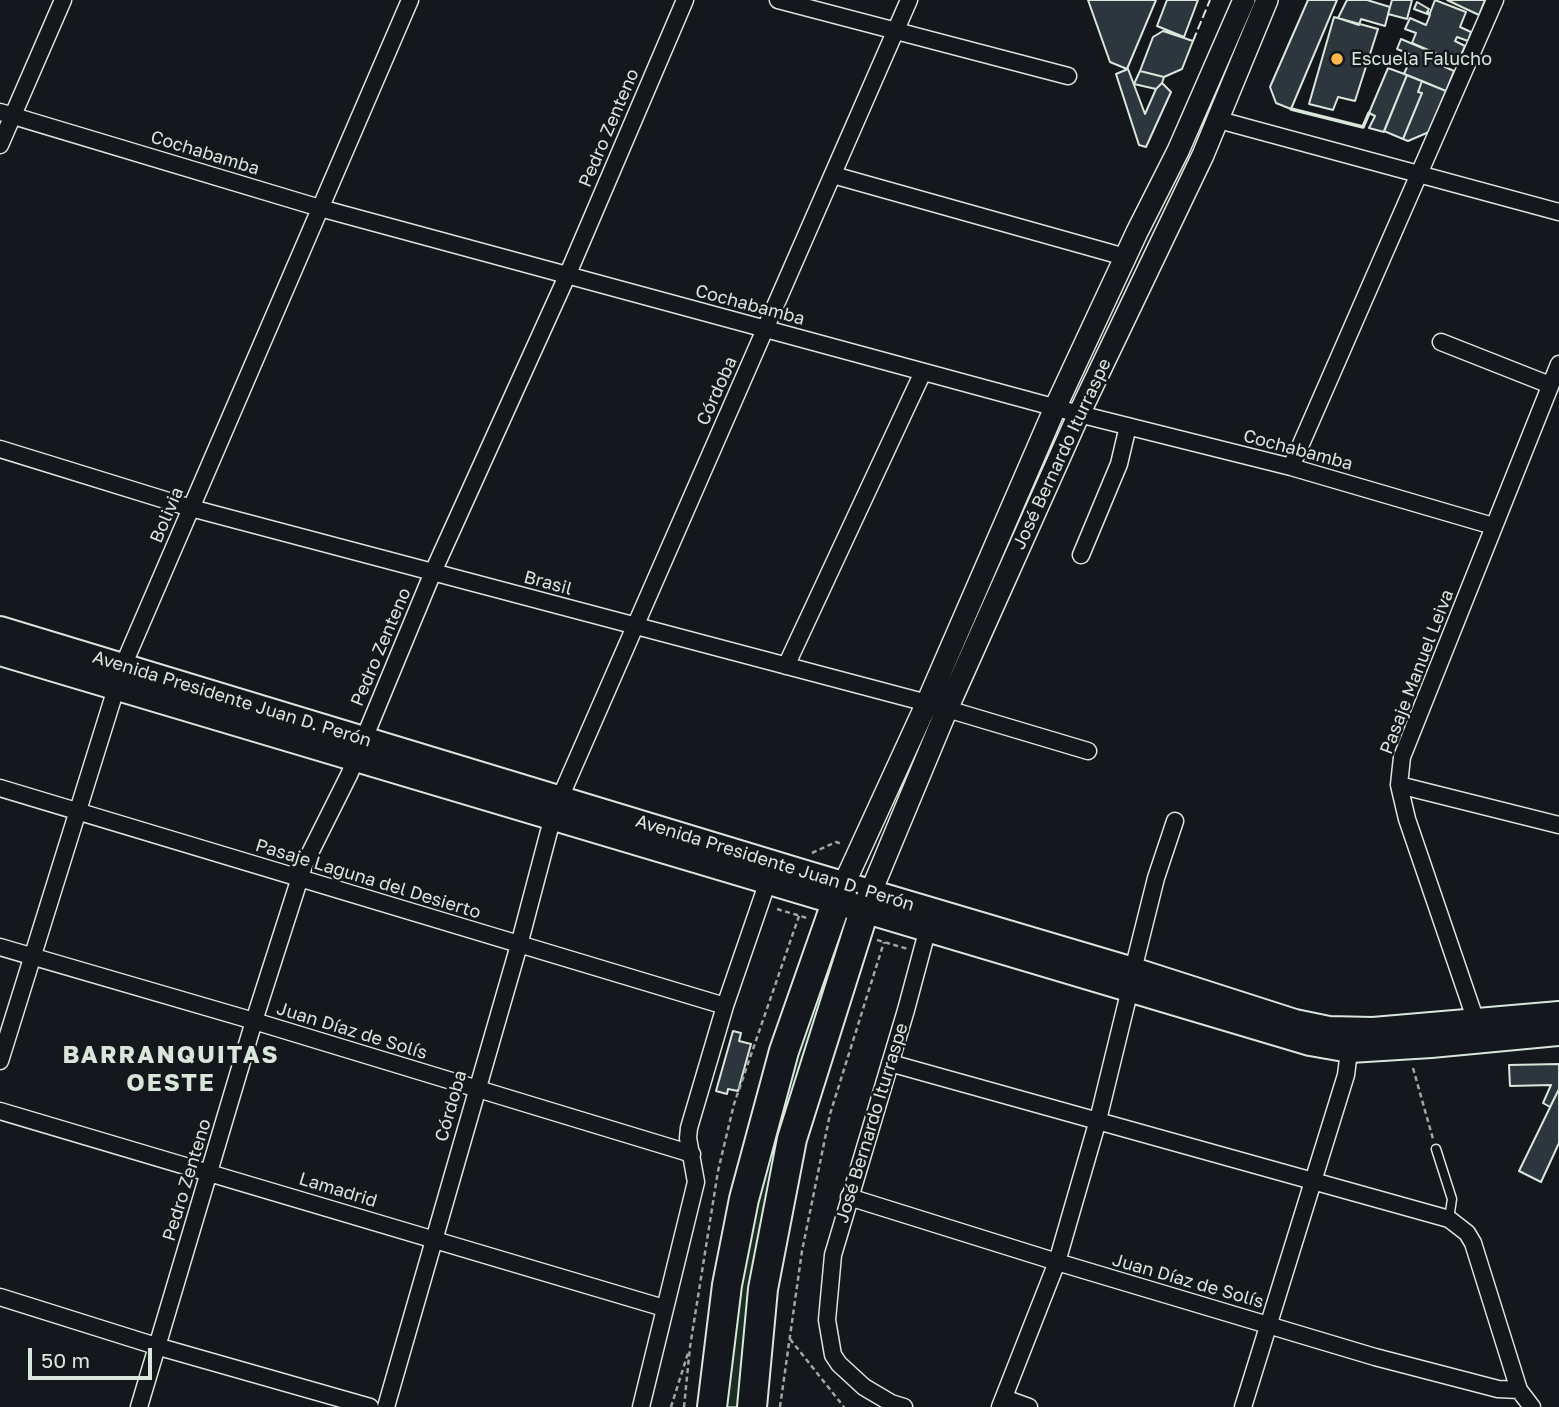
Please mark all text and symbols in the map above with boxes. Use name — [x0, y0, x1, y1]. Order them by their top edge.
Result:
place label: Escuela Falucho — [1351, 48, 1492, 70]
marker: Escuela Falucho — [1329, 51, 1345, 67]
street label: Pedro Zenteno — [574, 66, 644, 190]
street label: Cochabamba — [148, 126, 262, 180]
street label: Cochabamba — [693, 280, 807, 330]
street label: Córdoba — [692, 353, 742, 429]
street label: José Bernardo Iturraspe — [1008, 355, 1116, 553]
street label: Cochabamba — [1241, 425, 1355, 475]
street label: Bolivia — [146, 484, 188, 546]
street label: Brasil — [521, 566, 575, 600]
street label: Pedro Zenteno — [346, 585, 416, 709]
street label: Pasaje Manuel Leiva — [1376, 587, 1458, 757]
street label: Avenida Presidente Juan D. Perón — [90, 646, 374, 752]
street label: Avenida Presidente Juan D. Perón — [633, 810, 917, 916]
street label: Pasaje Laguna del Desierto — [253, 834, 483, 924]
street label: Juan Díaz de Solís — [274, 998, 430, 1064]
street label: José Bernardo Iturraspe — [831, 1020, 913, 1226]
district label: BARRANQUITAS OESTE — [64, 1041, 278, 1097]
street label: Córdoba — [431, 1068, 471, 1144]
street label: Pedro Zenteno — [158, 1116, 216, 1244]
street label: Lamadrid — [296, 1168, 380, 1212]
street label: Juan Díaz de Solís — [1110, 1249, 1266, 1313]
scale bar — [32, 1334, 156, 1378]
text: 50 m — [41, 1347, 90, 1373]

